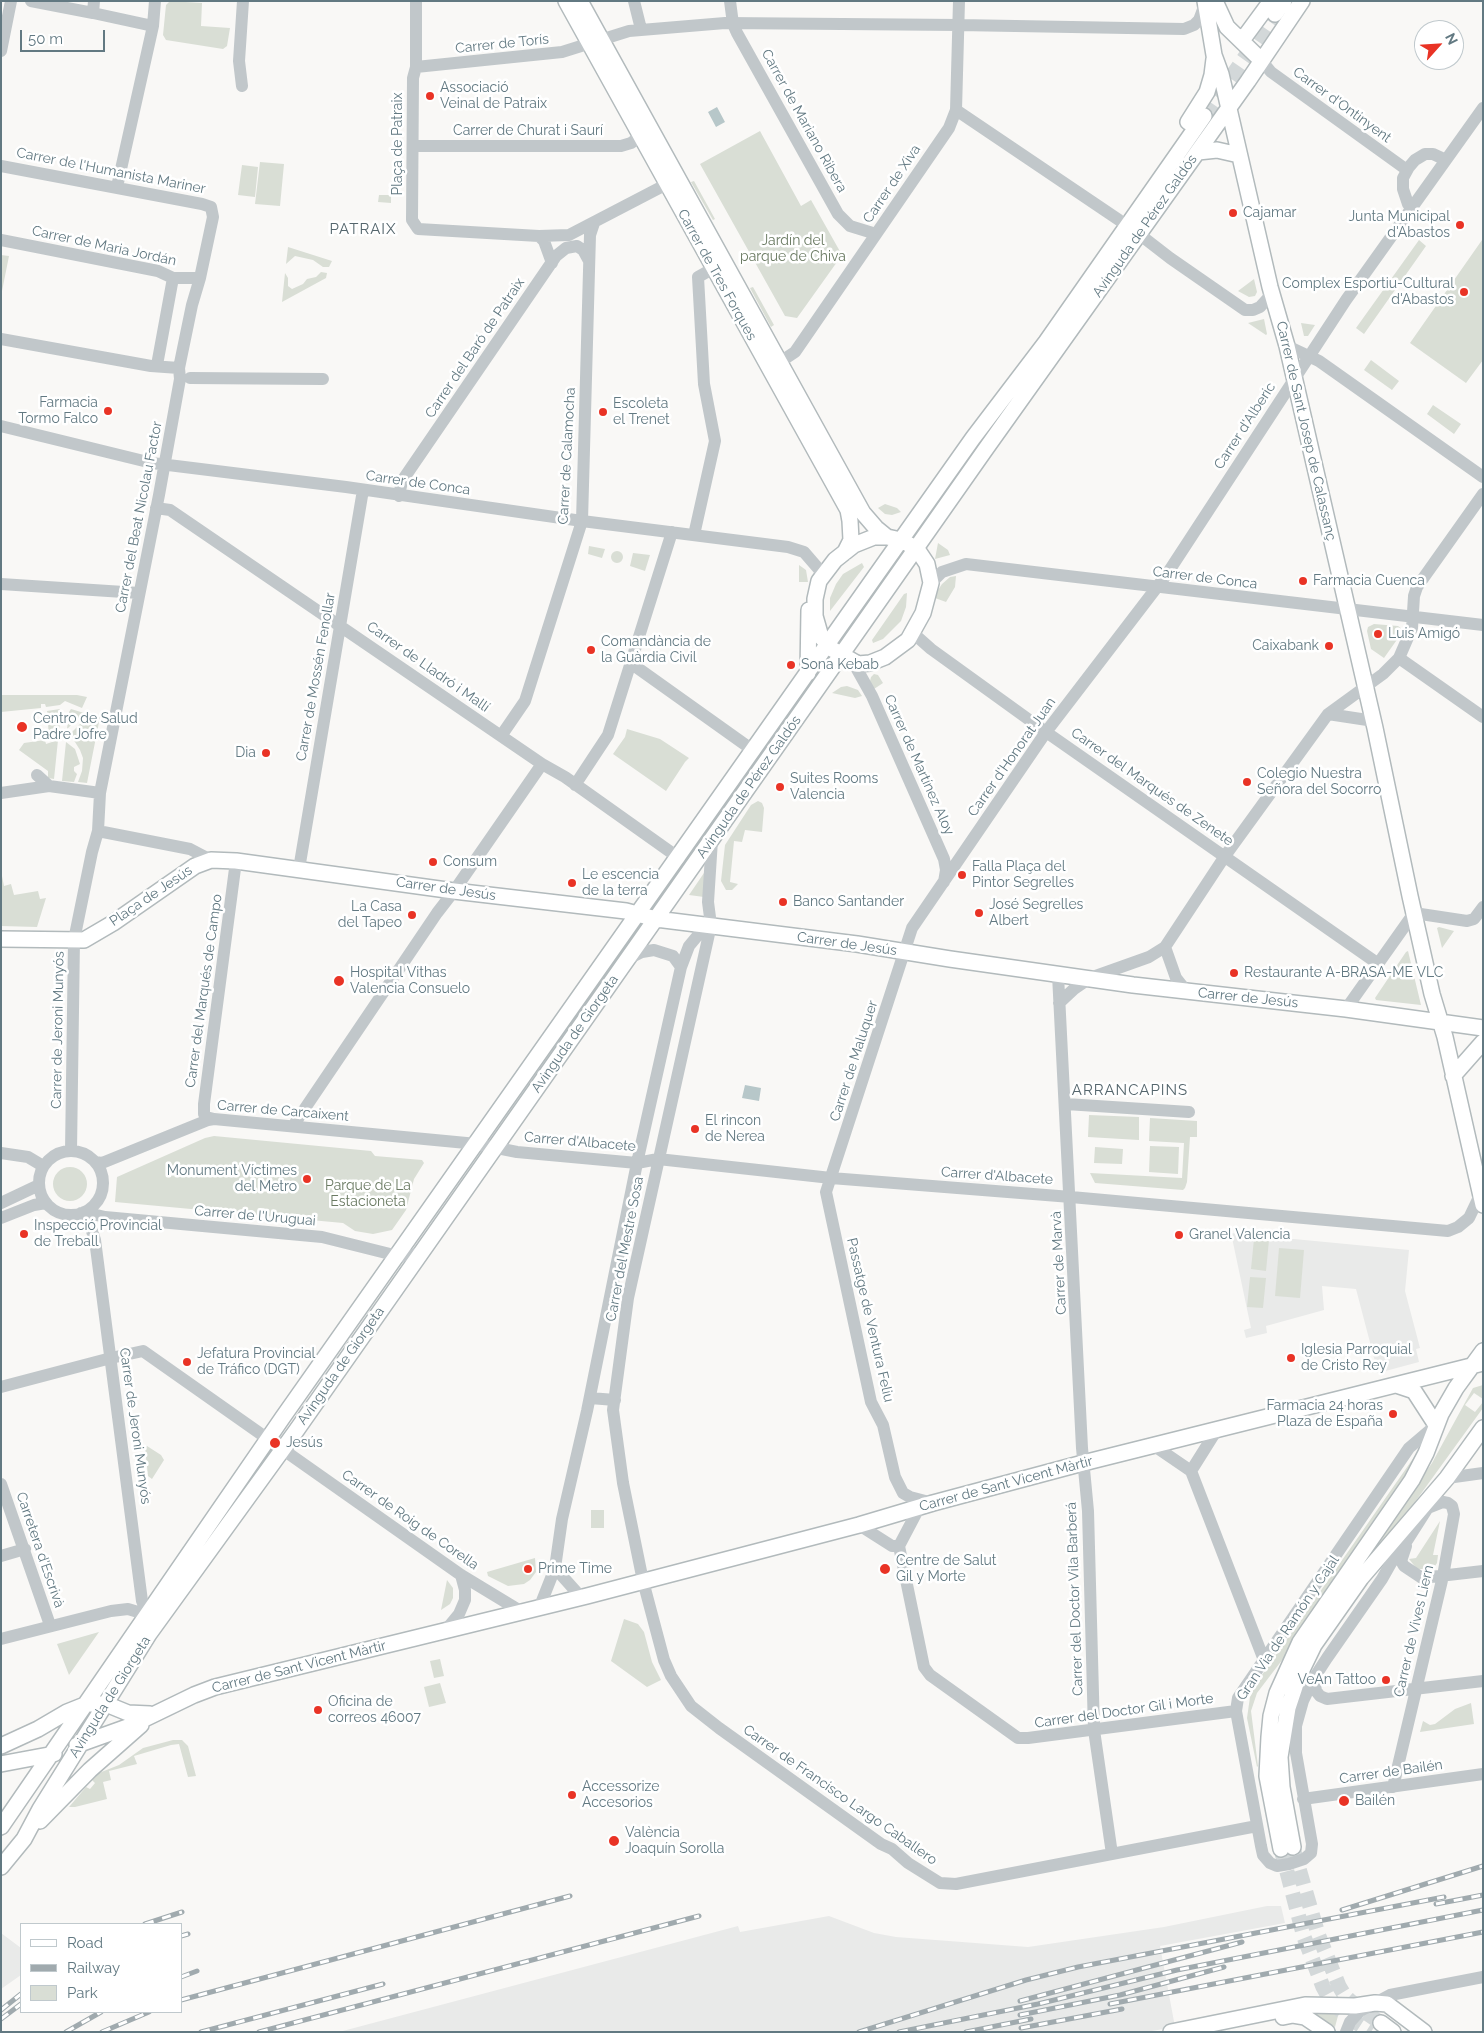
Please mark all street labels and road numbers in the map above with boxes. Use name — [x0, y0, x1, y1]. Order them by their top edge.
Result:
street label: Carrer de Torís — [454, 31, 550, 57]
street label: Carrer de Mariano Ribera — [758, 47, 850, 195]
street label: Carrer d'Ontinyent — [1289, 64, 1395, 146]
street label: Plaça de Patraix — [390, 92, 406, 196]
street label: Carrer de Churat i Saurí — [453, 123, 603, 139]
street label: Carrer de Xiva — [860, 142, 924, 226]
street label: Carrer de l'Humanista Mariner — [15, 144, 207, 198]
street label: Avinguda de Pérez Galdós — [1089, 151, 1201, 301]
street label: Carrer de Tres Forques — [674, 206, 760, 344]
street label: Carrer de Maria Jordán — [30, 222, 178, 270]
street label: Carrer del Baró de Patraix — [422, 275, 528, 421]
street label: Carrer de Sant Josep de Calassanç — [1273, 320, 1339, 542]
street label: Carrer d'Alberic — [1211, 380, 1279, 472]
street label: Carrer de Calamocha — [555, 387, 579, 525]
street label: Carrer del Beat Nicolau Factor — [112, 420, 166, 614]
street label: Carrer de Conca — [365, 467, 471, 499]
street label: Carrer de Conca — [1152, 563, 1258, 593]
street label: Carrer de Mossén Fenollar — [293, 592, 339, 762]
street label: Carrer de Lladró i Mallí — [363, 618, 493, 716]
street label: Carrer de Martínez Aloy — [880, 692, 958, 838]
street label: Carrer d'Honorat Juan — [965, 694, 1059, 820]
street label: Avinguda de Pérez Galdós — [693, 712, 805, 862]
street label: Carrer del Marqués de Zenete — [1068, 724, 1236, 850]
street label: Plaça de Jesús — [106, 862, 196, 930]
street label: Carrer de Jesús — [395, 874, 497, 904]
street label: Carrer del Marqués de Campo — [182, 893, 226, 1089]
street label: Carrer de Jesús — [796, 929, 898, 959]
street label: Carrer de Jeroni Munyós — [48, 951, 68, 1109]
street label: Avinguda de Giorgeta — [528, 972, 622, 1096]
street label: Carrer de Jesús — [1197, 984, 1299, 1012]
street label: Carrer de Maluquer — [827, 998, 881, 1124]
street label: Carrer de Carcaixent — [216, 1097, 350, 1125]
street label: Carrer d'Albacete — [523, 1129, 637, 1155]
street label: Carrer d'Albacete — [940, 1164, 1054, 1188]
street label: Carrer del Mestre Sosa — [603, 1175, 647, 1323]
street label: Carrer de l'Uruguai — [194, 1202, 316, 1230]
street label: Carrer de Marvà — [1048, 1211, 1070, 1315]
street label: Passatge de Ventura Feliu — [843, 1236, 897, 1404]
street label: Avinguda de Giorgeta — [294, 1304, 388, 1428]
street label: Carrer de Jeroni Munyós — [116, 1347, 154, 1505]
street label: Carrer de Sant Vicent Màrtir — [918, 1453, 1094, 1515]
street label: Carrer de Roig de Corella — [338, 1466, 482, 1574]
street label: Carretera d'Escrivà — [12, 1490, 68, 1610]
street label: Carrer del Doctor Vila Barberá — [1063, 1502, 1087, 1696]
street label: Gran Via de Ramón y Cajal — [1233, 1552, 1343, 1704]
street label: Carrer de Vives Liern — [1391, 1563, 1437, 1699]
street label: Avinguda de Giorgeta — [66, 1633, 154, 1761]
street label: Carrer de Sant Vicent Màrtir — [210, 1637, 388, 1697]
street label: Carrer del Doctor Gil i Morte — [1033, 1690, 1215, 1732]
street label: Carrer de Francisco Largo Caballero — [740, 1721, 940, 1869]
street label: Carrer de Bailén — [1338, 1756, 1444, 1788]

